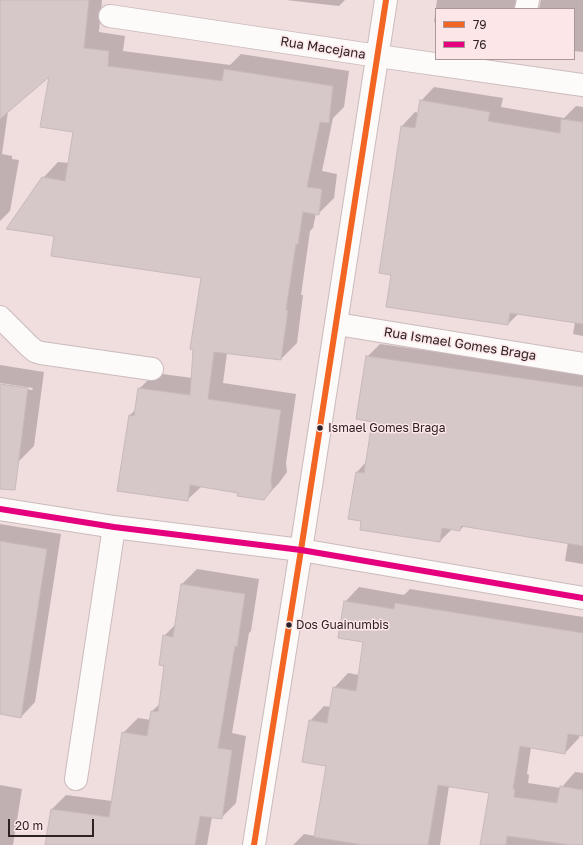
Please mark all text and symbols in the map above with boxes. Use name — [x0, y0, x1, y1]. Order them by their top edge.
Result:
legend — [435, 8, 575, 60]
text: 79 — [473, 17, 487, 32]
street label: Rua Macejana — [279, 34, 367, 62]
text: 76 — [473, 37, 487, 52]
street label: Rua Ismael Gomes Braga — [383, 324, 537, 364]
place label: Ismael Gomes Braga — [328, 421, 445, 435]
marker: Ismael Gomes Braga — [315, 423, 325, 433]
place label: Dos Guainumbis — [296, 618, 389, 632]
marker: Dos Guainumbis — [284, 620, 294, 630]
scale bar — [10, 811, 96, 837]
text: 20 m — [15, 818, 43, 833]

